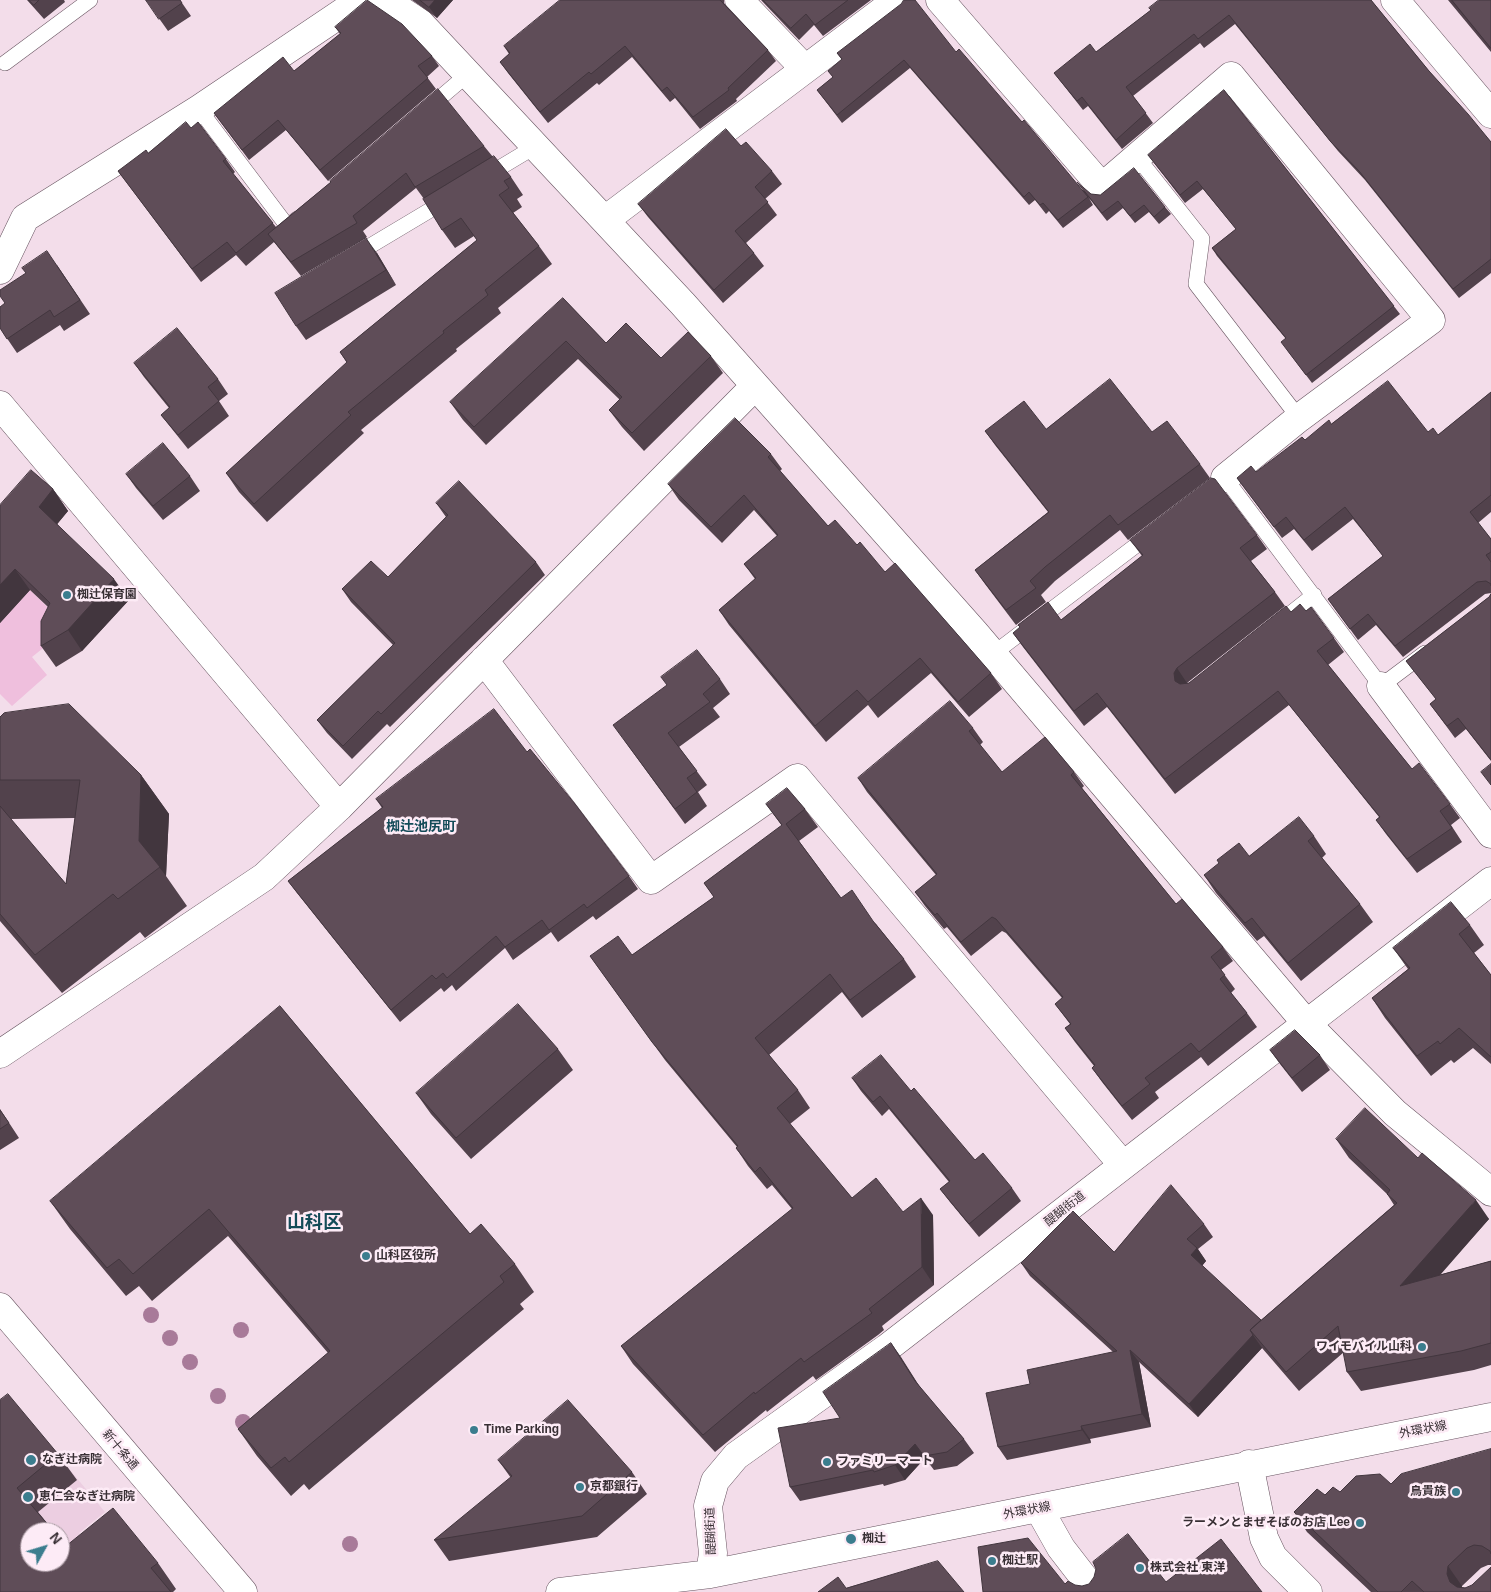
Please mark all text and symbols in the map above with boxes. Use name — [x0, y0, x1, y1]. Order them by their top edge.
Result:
place label: 椥辻保育園 — [77, 588, 137, 602]
marker: 椥辻保育園 — [61, 589, 73, 601]
district label: 椥辻池尻町 — [386, 819, 456, 835]
street label: 醍醐街道 — [1042, 1189, 1088, 1229]
district label: 山科区 — [287, 1212, 341, 1234]
place label: 山科区役所 — [376, 1249, 436, 1263]
marker: 山科区役所 — [360, 1250, 372, 1262]
place label: ワイモバイル山科 — [1316, 1340, 1412, 1354]
marker: ワイモバイル山科 — [1416, 1341, 1428, 1353]
street label: 外環状線 — [1398, 1418, 1448, 1442]
place label: Time Parking — [484, 1423, 559, 1437]
marker: Time Parking — [468, 1424, 480, 1436]
street label: 新十条通 — [99, 1427, 141, 1473]
marker: なぎ辻病院 — [24, 1453, 38, 1467]
place label: なぎ辻病院 — [42, 1453, 102, 1467]
place label: ファミリーマート — [837, 1455, 933, 1469]
marker: ファミリーマート — [821, 1456, 833, 1468]
place label: 京都銀行 — [590, 1480, 638, 1494]
marker: 京都銀行 — [574, 1481, 586, 1493]
place label: 鳥貴族 — [1410, 1485, 1446, 1499]
marker: 鳥貴族 — [1450, 1486, 1462, 1498]
marker: 恵仁会なぎ辻病院 — [21, 1490, 35, 1504]
place label: 恵仁会なぎ辻病院 — [39, 1490, 135, 1504]
street label: 外環状線 — [1002, 1499, 1052, 1523]
street label: 醍醐街道 — [703, 1507, 719, 1555]
place label: ラーメンとまぜそばのお店 Lee — [1182, 1516, 1350, 1530]
marker: ラーメンとまぜそばのお店 Lee — [1354, 1517, 1366, 1529]
north arrow — [20, 1522, 70, 1572]
text: N — [46, 1529, 65, 1547]
marker: 椥辻 — [844, 1532, 858, 1546]
place label: 椥辻 — [862, 1532, 886, 1546]
place label: 椥辻駅 — [1002, 1554, 1038, 1568]
marker: 椥辻駅 — [986, 1555, 998, 1567]
place label: 株式会社 東洋 — [1150, 1561, 1225, 1575]
marker: 株式会社 東洋 — [1134, 1562, 1146, 1574]

